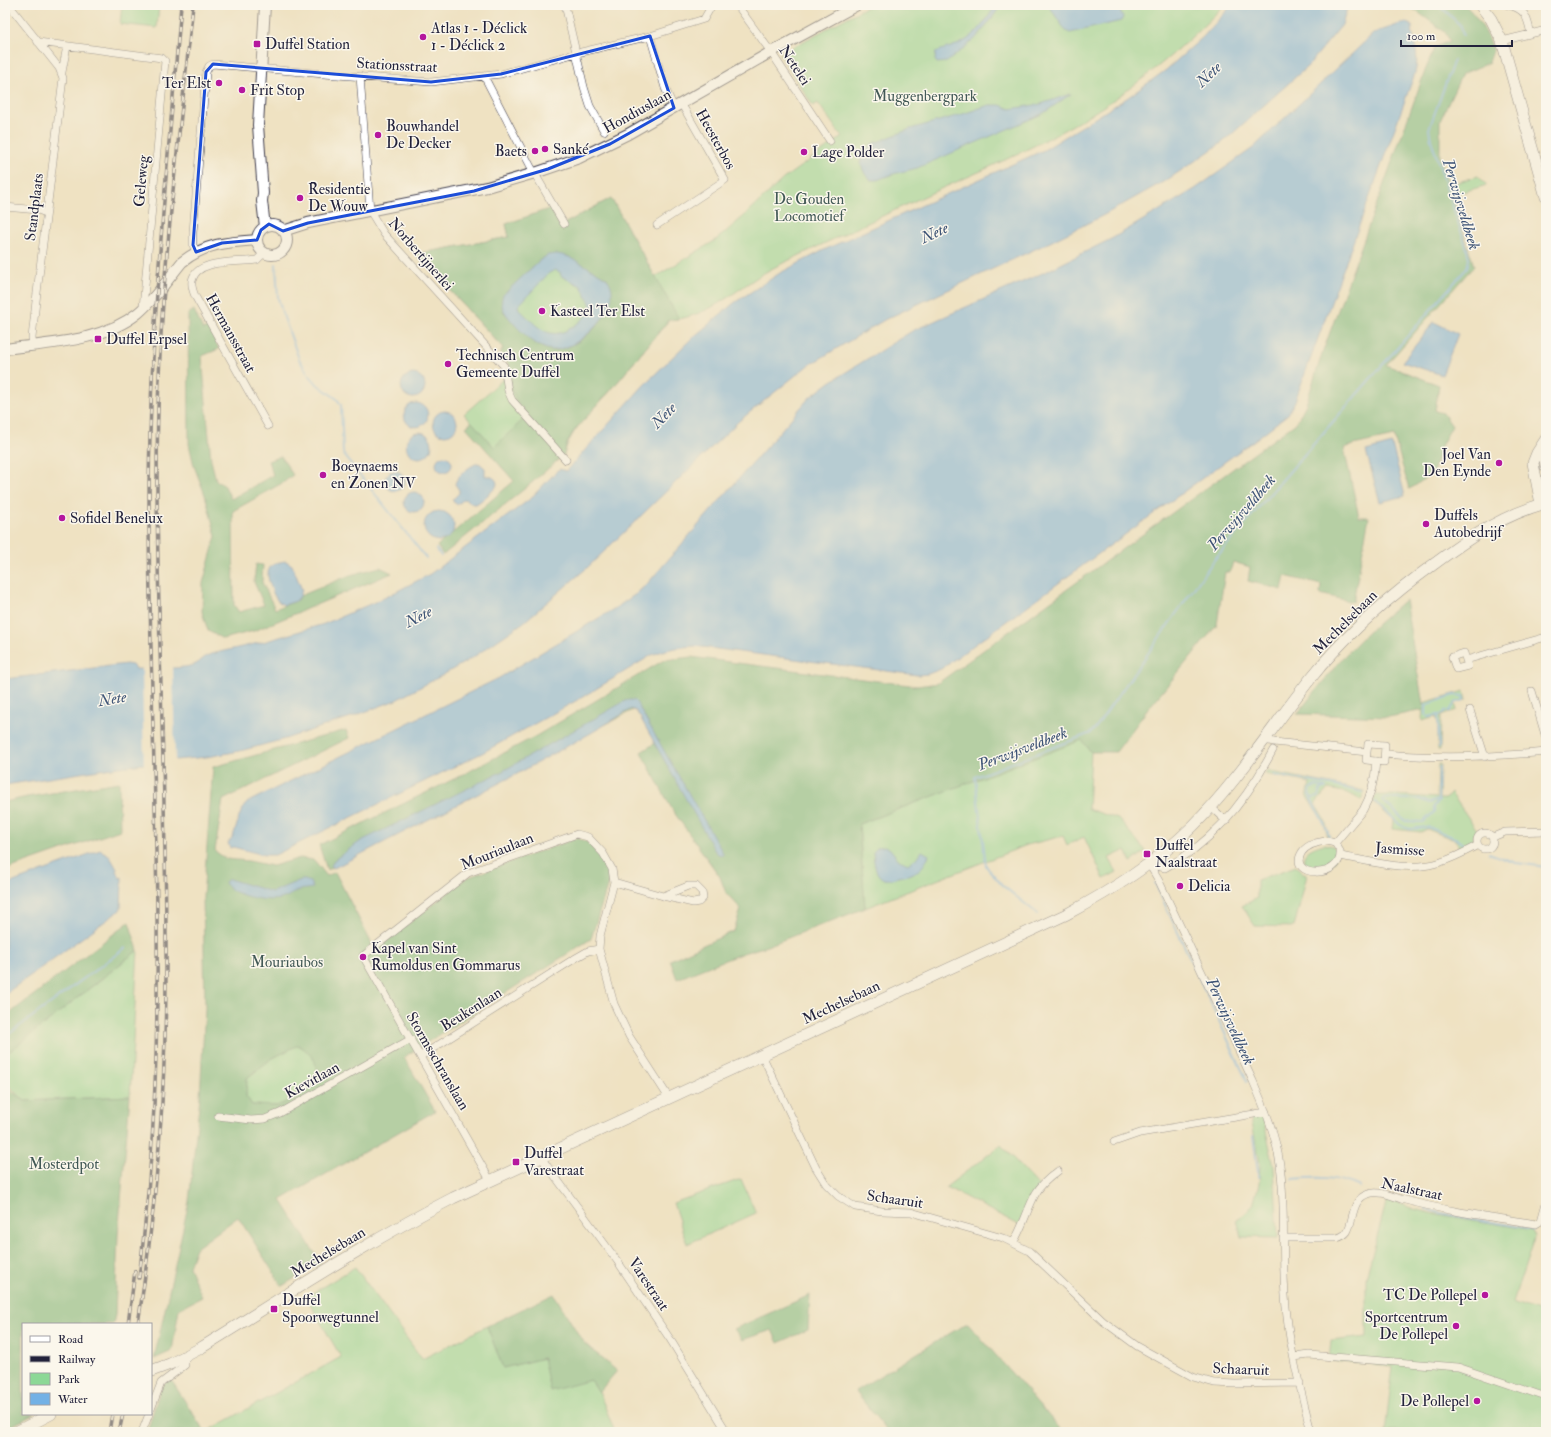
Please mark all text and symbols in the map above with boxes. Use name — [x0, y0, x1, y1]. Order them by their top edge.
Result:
place label: Atlas 1 - Déclick 1 - Déclick 2 — [430, 19, 527, 55]
scale bar — [1401, 22, 1512, 48]
text: 100 m — [1407, 29, 1436, 44]
marker: Atlas 1 - Déclick 1 - Déclick 2 — [418, 32, 428, 42]
place label: Duffel Station — [265, 35, 350, 54]
marker: Duffel Station — [252, 39, 262, 49]
street label: Netelei — [774, 41, 815, 89]
street label: Stationsstraat — [356, 54, 438, 77]
water label: Nete — [1191, 57, 1226, 92]
place label: Ter Elst — [162, 74, 211, 93]
marker: Ter Elst — [214, 78, 224, 88]
place label: Frit Stop — [250, 81, 305, 101]
marker: Frit Stop — [237, 85, 247, 95]
street label: Hondiuslaan — [600, 85, 675, 138]
park label: Muggenbergpark — [873, 87, 977, 107]
street label: Heesterbos — [691, 106, 740, 173]
place label: Bouwhandel De Decker — [386, 117, 459, 153]
marker: Bouwhandel De Decker — [373, 130, 383, 140]
place label: Sanké — [553, 140, 589, 159]
place label: Baets — [495, 142, 527, 161]
place label: Lage Polder — [812, 143, 885, 162]
marker: Sanké — [540, 144, 550, 154]
marker: Baets — [530, 146, 540, 156]
marker: Lage Polder — [799, 147, 809, 157]
street label: Geleweg — [130, 154, 153, 208]
water label: Perwijsveldbeek — [1437, 155, 1484, 253]
street label: Standplaats — [21, 172, 49, 242]
place label: Residentie De Wouw — [308, 180, 370, 216]
park label: De Gouden Locomotief — [774, 190, 846, 226]
marker: Residentie De Wouw — [295, 193, 305, 203]
street label: Norbertijnerlei — [384, 214, 458, 295]
water label: Nete — [917, 218, 952, 248]
street label: Hermansstraat — [201, 290, 260, 376]
place label: Kasteel Ter Elst — [550, 302, 645, 321]
marker: Kasteel Ter Elst — [537, 306, 547, 316]
place label: Duffel Erpsel — [106, 330, 187, 350]
marker: Duffel Erpsel — [93, 334, 103, 344]
place label: Technisch Centrum Gemeente Duffel — [456, 346, 574, 382]
marker: Technisch Centrum Gemeente Duffel — [443, 359, 453, 369]
water label: Nete — [646, 398, 681, 434]
place label: Joel Van Den Eynde — [1423, 445, 1491, 481]
place label: Boeynaems en Zonen NV — [331, 457, 417, 493]
marker: Joel Van Den Eynde — [1494, 458, 1504, 468]
marker: Boeynaems en Zonen NV — [318, 470, 328, 480]
water label: Perwijsveldbeek — [1203, 470, 1280, 556]
place label: Duffels Autobedrijf — [1433, 506, 1504, 542]
place label: Sofidel Benelux — [70, 509, 163, 528]
marker: Sofidel Benelux — [57, 513, 67, 523]
marker: Duffels Autobedrijf — [1421, 519, 1431, 529]
street label: Mechelsebaan — [1309, 586, 1382, 659]
water label: Nete — [400, 601, 436, 633]
water label: Nete — [96, 687, 128, 711]
water label: Perwijsveldbeek — [974, 723, 1070, 776]
street label: Mouriaulaan — [458, 828, 537, 875]
place label: Duffel Naalstraat — [1155, 836, 1217, 872]
street label: Jasmisse — [1374, 838, 1425, 862]
marker: Duffel Naalstraat — [1142, 849, 1152, 859]
place label: Delicia — [1188, 877, 1231, 896]
marker: Delicia — [1175, 881, 1185, 891]
place label: Kapel van Sint Rumoldus en Gommarus — [371, 939, 520, 975]
marker: Kapel van Sint Rumoldus en Gommarus — [358, 952, 368, 962]
park label: Mouriaubos — [251, 953, 323, 972]
water label: Perwijsveldbeek — [1201, 974, 1259, 1069]
street label: Mechelsebaan — [799, 976, 883, 1029]
street label: Beukenlaan — [437, 983, 506, 1036]
street label: Stormsschranslaan — [402, 1009, 474, 1114]
street label: Kievitlaan — [281, 1058, 343, 1103]
place label: Duffel Varestraat — [524, 1144, 584, 1180]
park label: Mosterdpot — [29, 1155, 99, 1175]
marker: Duffel Varestraat — [511, 1157, 521, 1167]
street label: Naalstraat — [1380, 1174, 1444, 1205]
street label: Schaaruit — [866, 1186, 924, 1213]
street label: Mechelsebaan — [288, 1223, 369, 1282]
street label: Varestraat — [624, 1254, 673, 1315]
place label: TC De Pollepel — [1383, 1286, 1477, 1306]
marker: TC De Pollepel — [1480, 1290, 1490, 1300]
place label: Duffel Spoorwegtunnel — [282, 1291, 379, 1328]
marker: Duffel Spoorwegtunnel — [269, 1304, 279, 1314]
place label: Sportcentrum De Pollepel — [1365, 1308, 1448, 1345]
marker: Sportcentrum De Pollepel — [1451, 1321, 1461, 1331]
legend — [22, 1323, 152, 1415]
text: Road — [58, 1332, 83, 1347]
text: Railway — [58, 1352, 96, 1367]
street label: Schaaruit — [1212, 1359, 1270, 1380]
text: Park — [58, 1372, 80, 1387]
text: Water — [57, 1392, 88, 1407]
place label: De Pollepel — [1400, 1392, 1469, 1412]
marker: De Pollepel — [1472, 1396, 1482, 1406]

